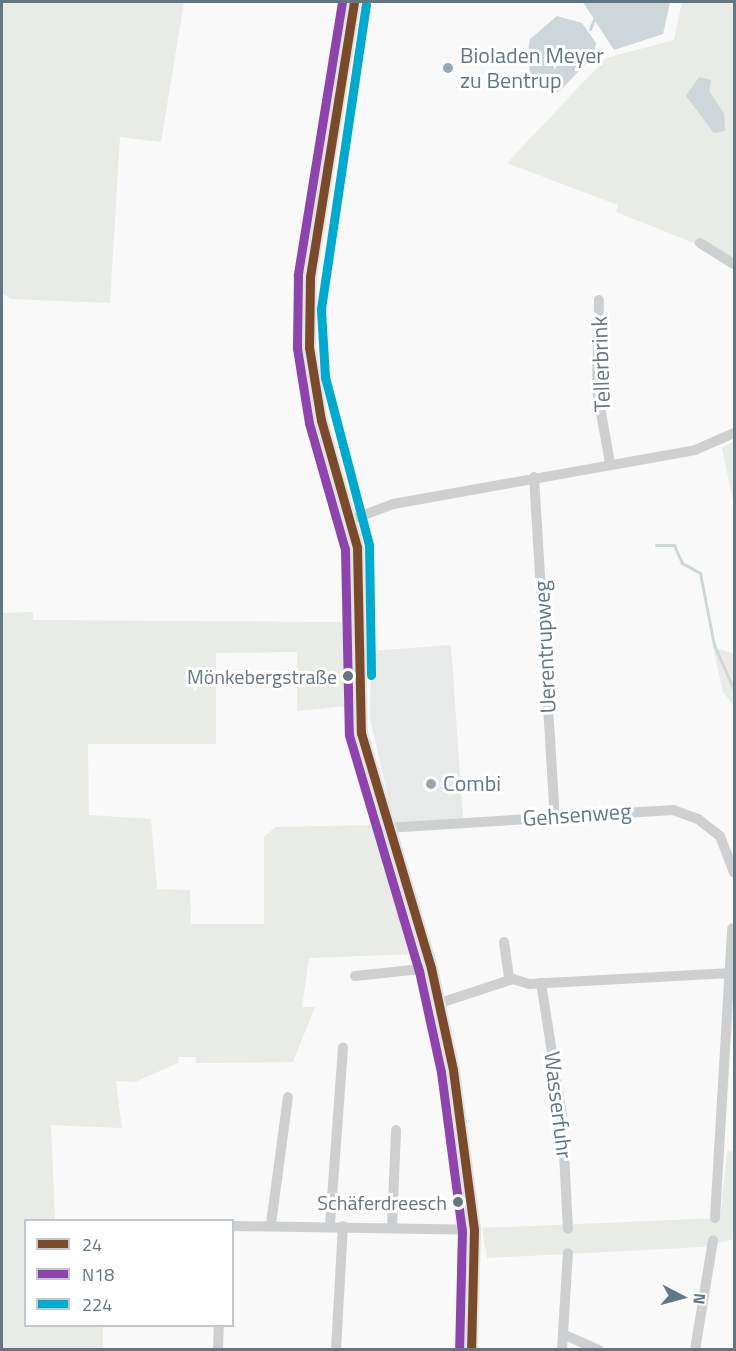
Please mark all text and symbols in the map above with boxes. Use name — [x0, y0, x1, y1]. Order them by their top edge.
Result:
place label: Bioladen Meyer zu Bentrup — [460, 42, 604, 94]
marker: Bioladen Meyer zu Bentrup — [441, 61, 455, 75]
street label: Tellerbrink — [586, 316, 616, 412]
street label: Uerentrupweg — [528, 580, 562, 714]
place label: Mönkebergstraße — [187, 664, 337, 688]
marker: Mönkebergstraße — [342, 670, 354, 682]
place label: Combi — [443, 771, 501, 797]
marker: Combi — [424, 777, 438, 791]
street label: Gehsenweg — [522, 798, 632, 832]
street label: Wasserfuhr — [538, 1050, 578, 1160]
place label: Schäferdreesch — [317, 1190, 447, 1214]
marker: Schäferdreesch — [452, 1196, 464, 1208]
legend — [24, 1219, 234, 1327]
text: 24 — [82, 1231, 102, 1258]
text: N18 — [82, 1261, 114, 1288]
north arrow — [652, 1267, 712, 1327]
text: 224 — [82, 1291, 112, 1318]
text: N — [687, 1292, 712, 1306]

